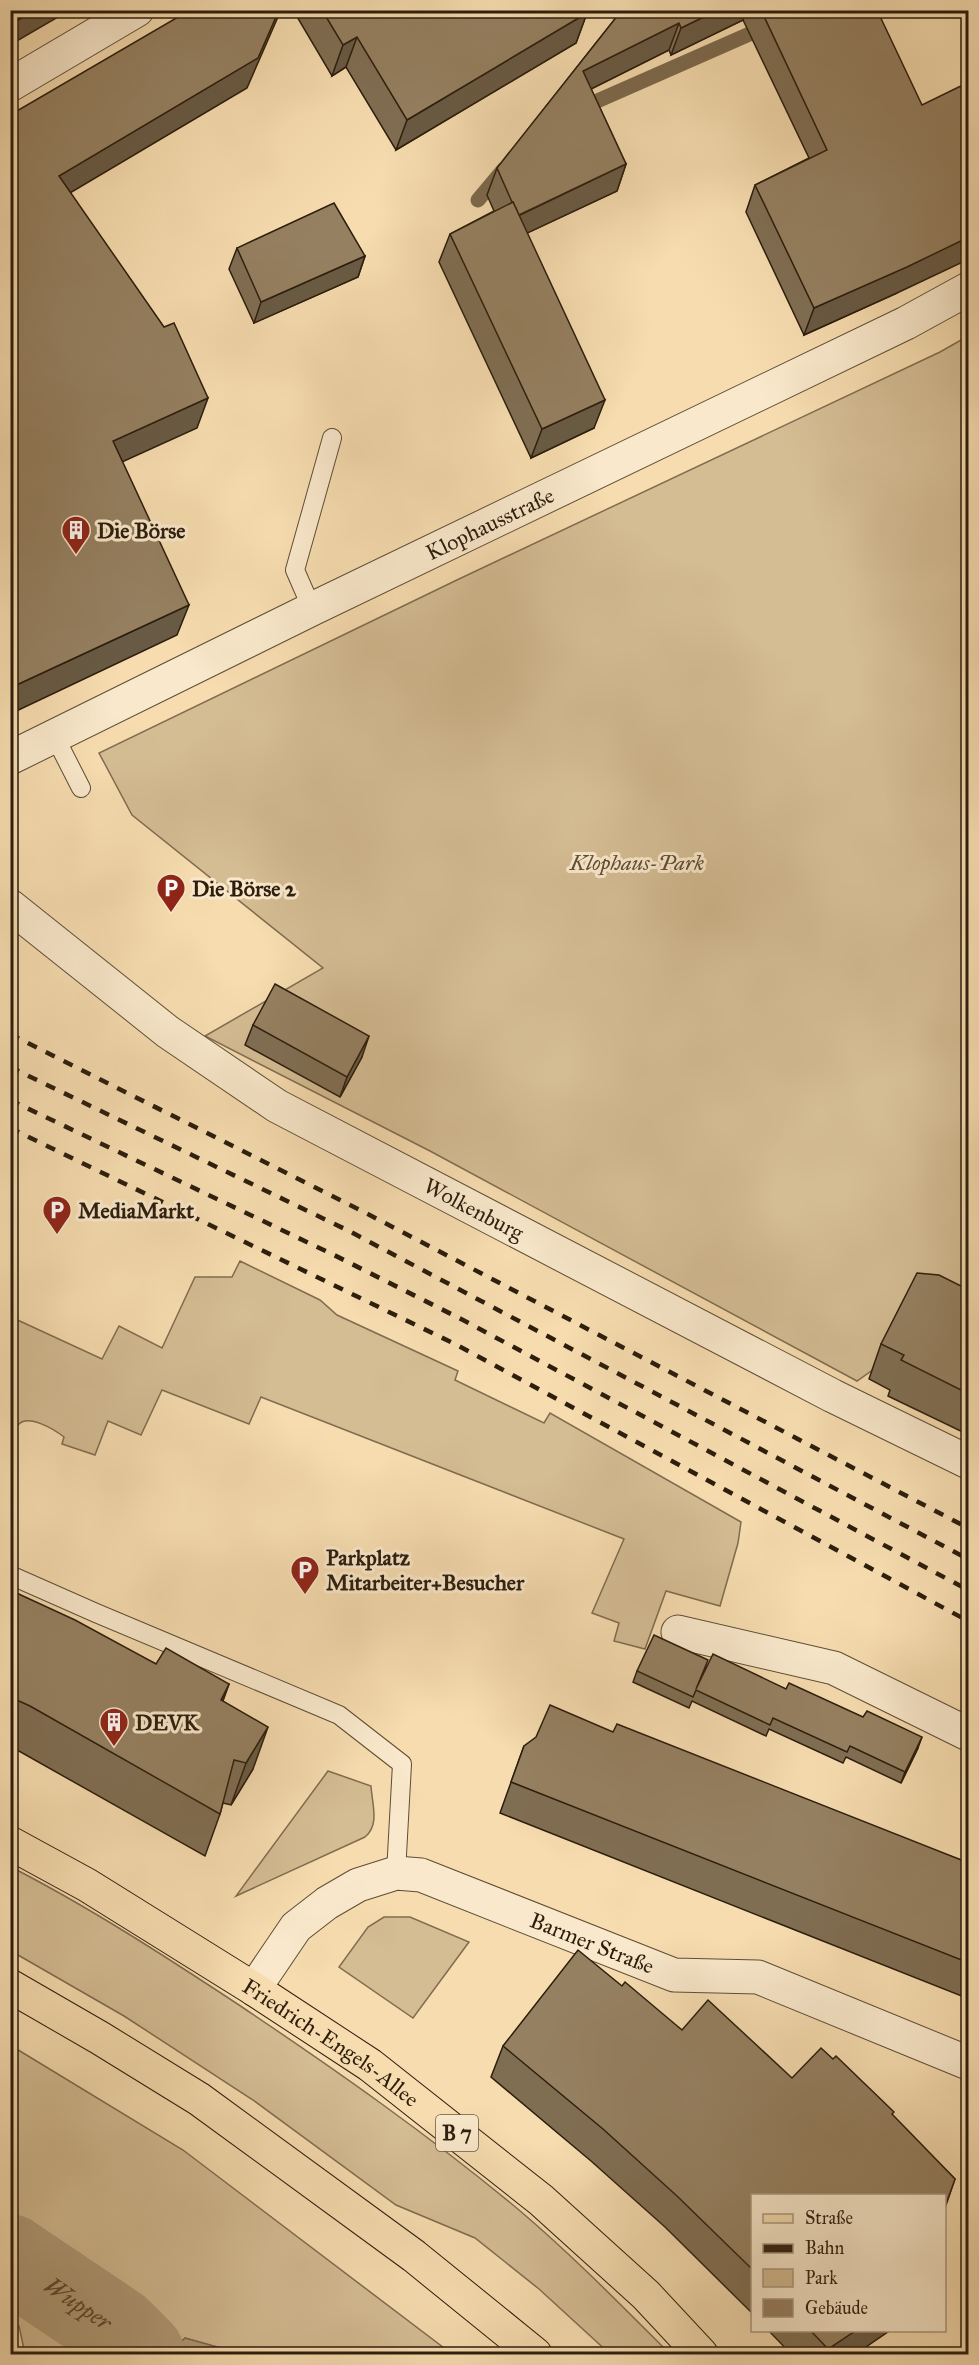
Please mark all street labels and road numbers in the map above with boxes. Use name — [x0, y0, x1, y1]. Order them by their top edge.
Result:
street label: Klophausstraße — [421, 481, 558, 566]
street label: Wolkenburg — [419, 1172, 529, 1246]
street label: Barmer Straße — [526, 1906, 658, 1979]
street label: Friedrich-Engels-Allee — [238, 1972, 425, 2112]
road number: B 7 — [436, 2115, 478, 2151]

